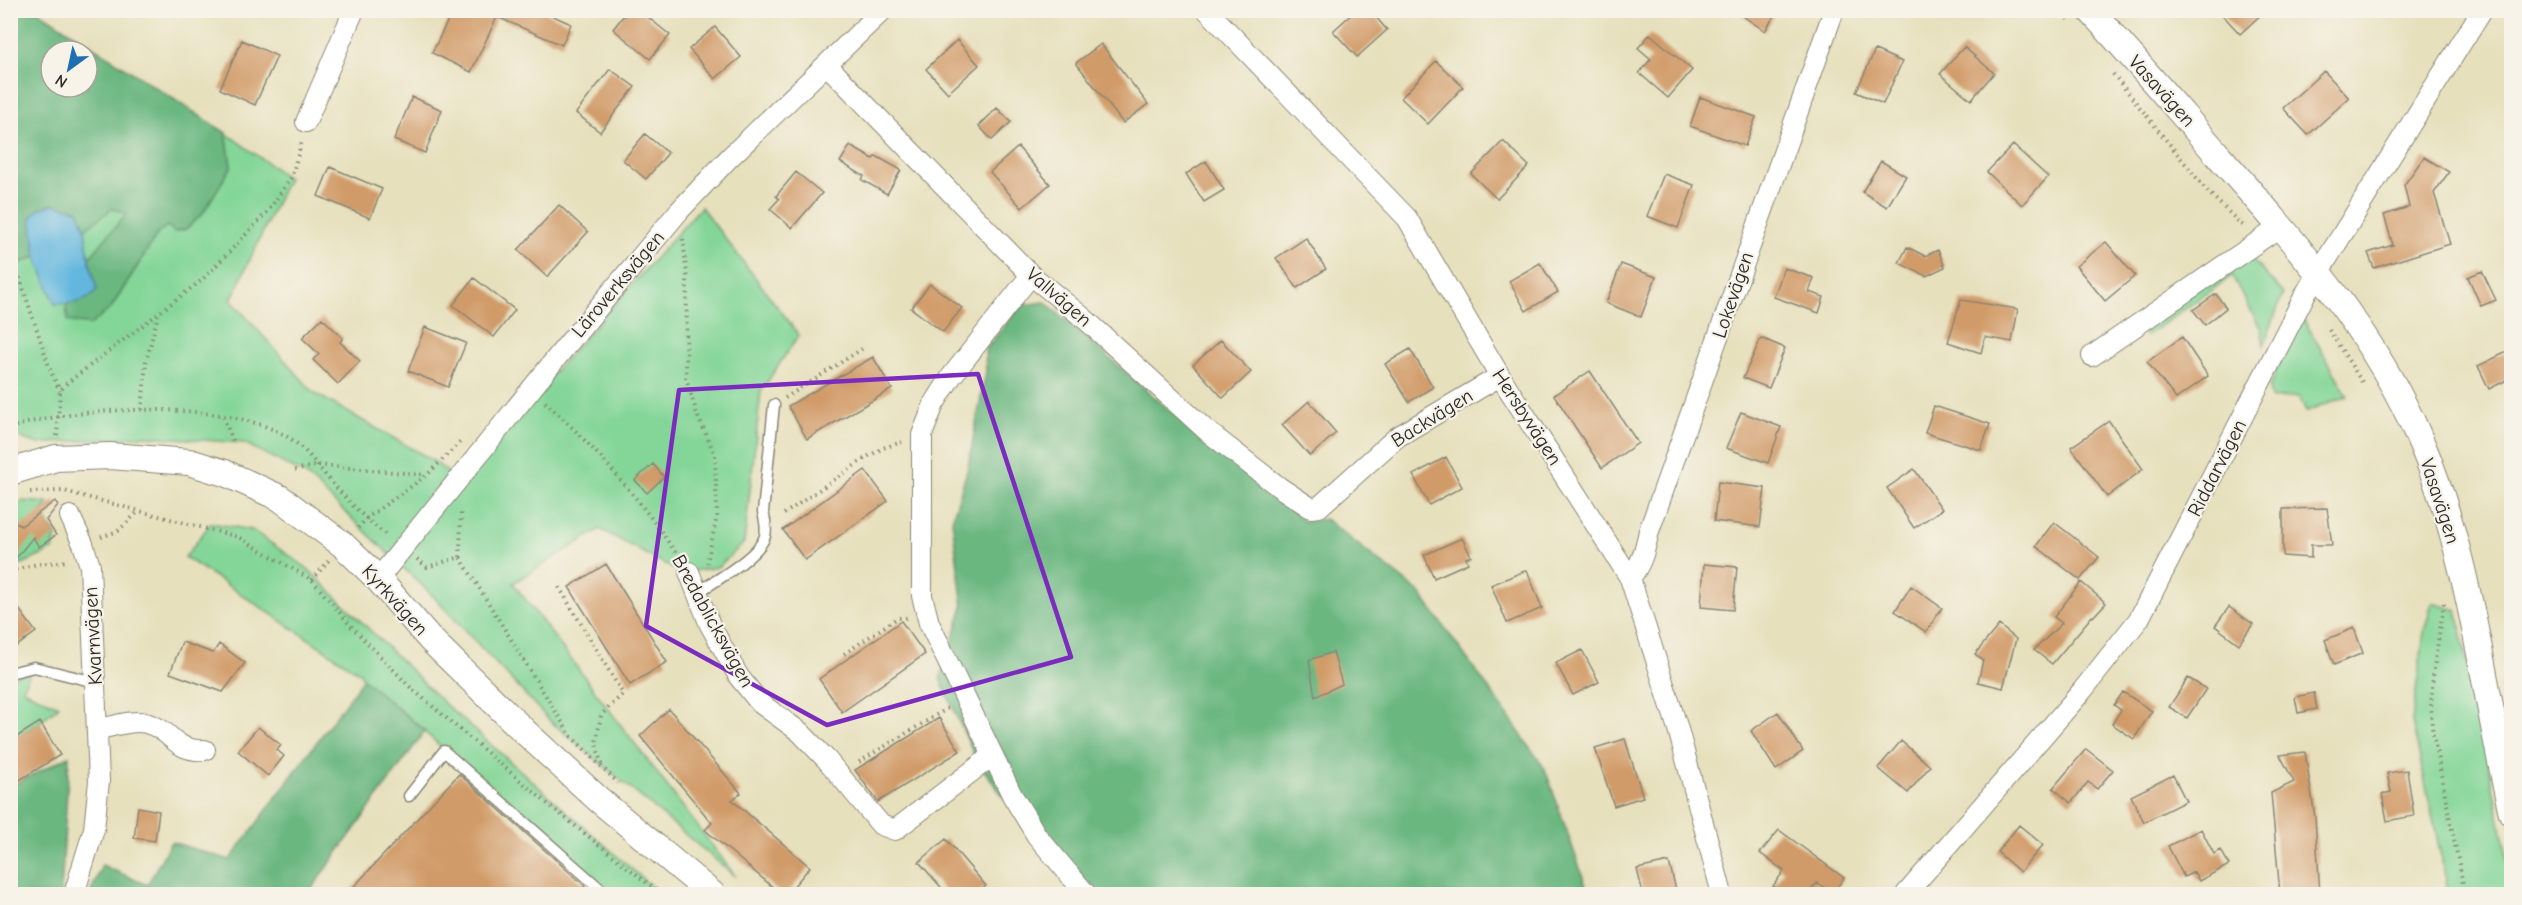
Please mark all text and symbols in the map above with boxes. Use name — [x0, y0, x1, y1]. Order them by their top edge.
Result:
north arrow — [39, 39, 99, 99]
street label: Vasavägen — [2124, 50, 2200, 132]
text: N — [52, 70, 71, 91]
street label: Läroverksvägen — [567, 226, 669, 342]
street label: Lokevägen — [1708, 249, 1758, 341]
street label: Vallvägen — [1022, 263, 1096, 331]
street label: Hersbyvägen — [1487, 365, 1567, 469]
street label: Backvägen — [1387, 384, 1477, 452]
street label: Riddarvägen — [2183, 416, 2251, 520]
street label: Vasavägen — [2415, 455, 2465, 547]
street label: Bredablicksvägen — [667, 551, 759, 691]
street label: Kyrkvägen — [357, 560, 433, 640]
street label: Kvarnvägen — [79, 586, 107, 686]

